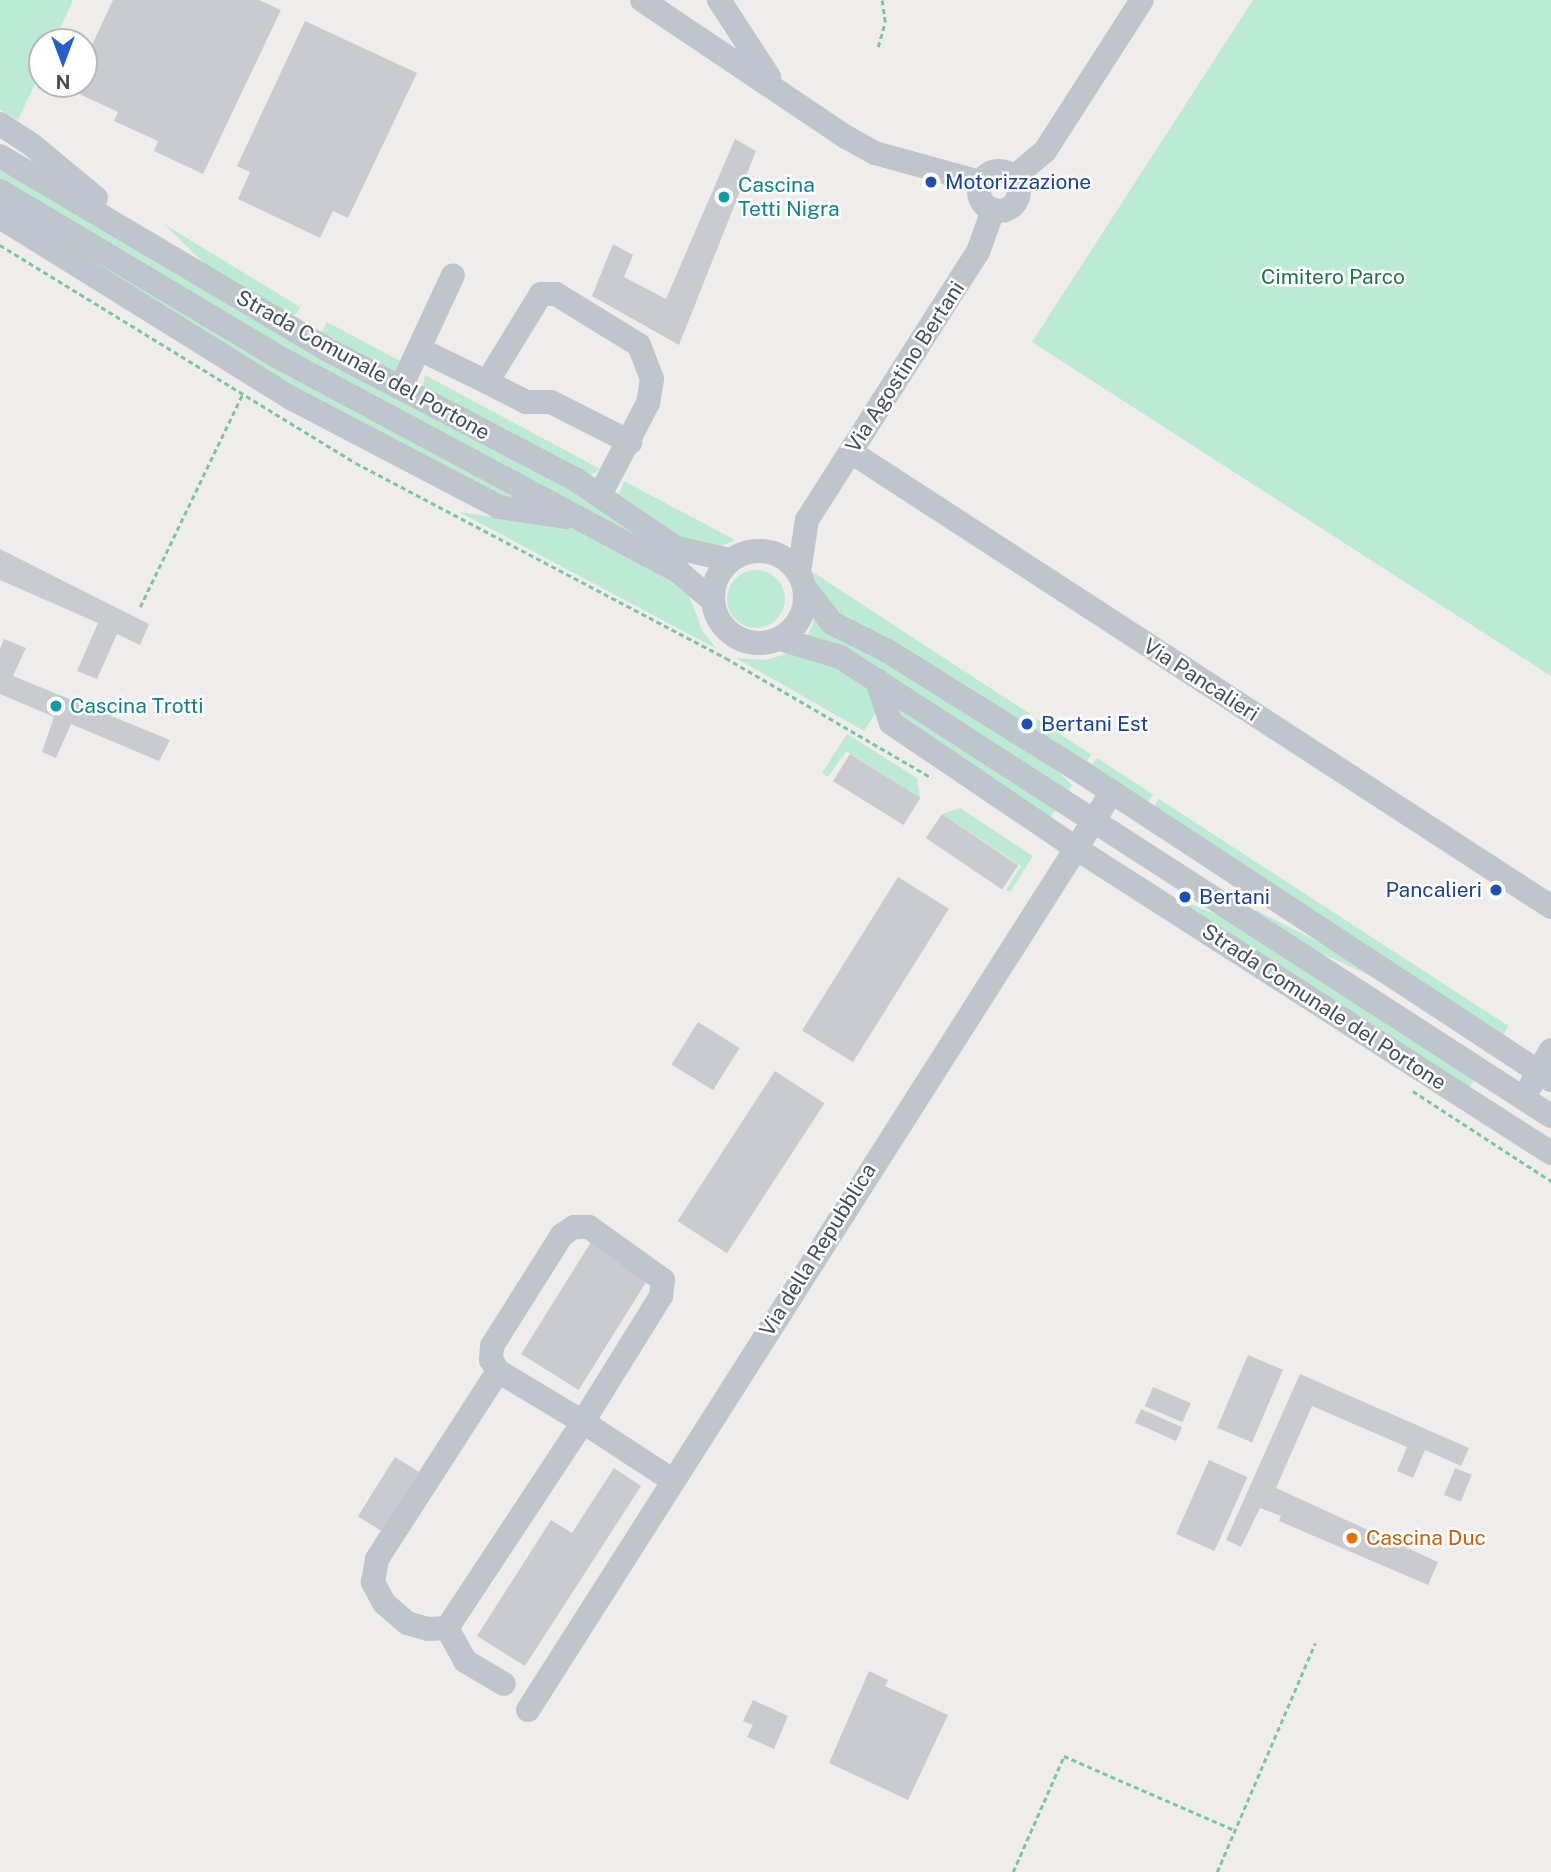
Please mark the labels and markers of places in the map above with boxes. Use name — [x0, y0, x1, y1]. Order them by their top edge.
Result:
place label: Motorizzazione — [945, 169, 1091, 195]
place label: Cascina Tetti Nigra — [738, 172, 840, 222]
marker: Motorizzazione — [923, 174, 939, 190]
marker: Cascina Tetti Nigra — [716, 189, 732, 205]
place label: Cascina Trotti — [70, 693, 204, 719]
marker: Cascina Trotti — [48, 698, 64, 714]
place label: Bertani Est — [1041, 711, 1148, 737]
marker: Bertani Est — [1019, 716, 1035, 732]
place label: Pancalieri — [1385, 877, 1482, 903]
marker: Pancalieri — [1488, 882, 1504, 898]
place label: Bertani — [1199, 884, 1270, 910]
marker: Bertani — [1177, 889, 1193, 905]
place label: Cascina Duc — [1366, 1525, 1486, 1551]
marker: Cascina Duc — [1344, 1530, 1360, 1546]

